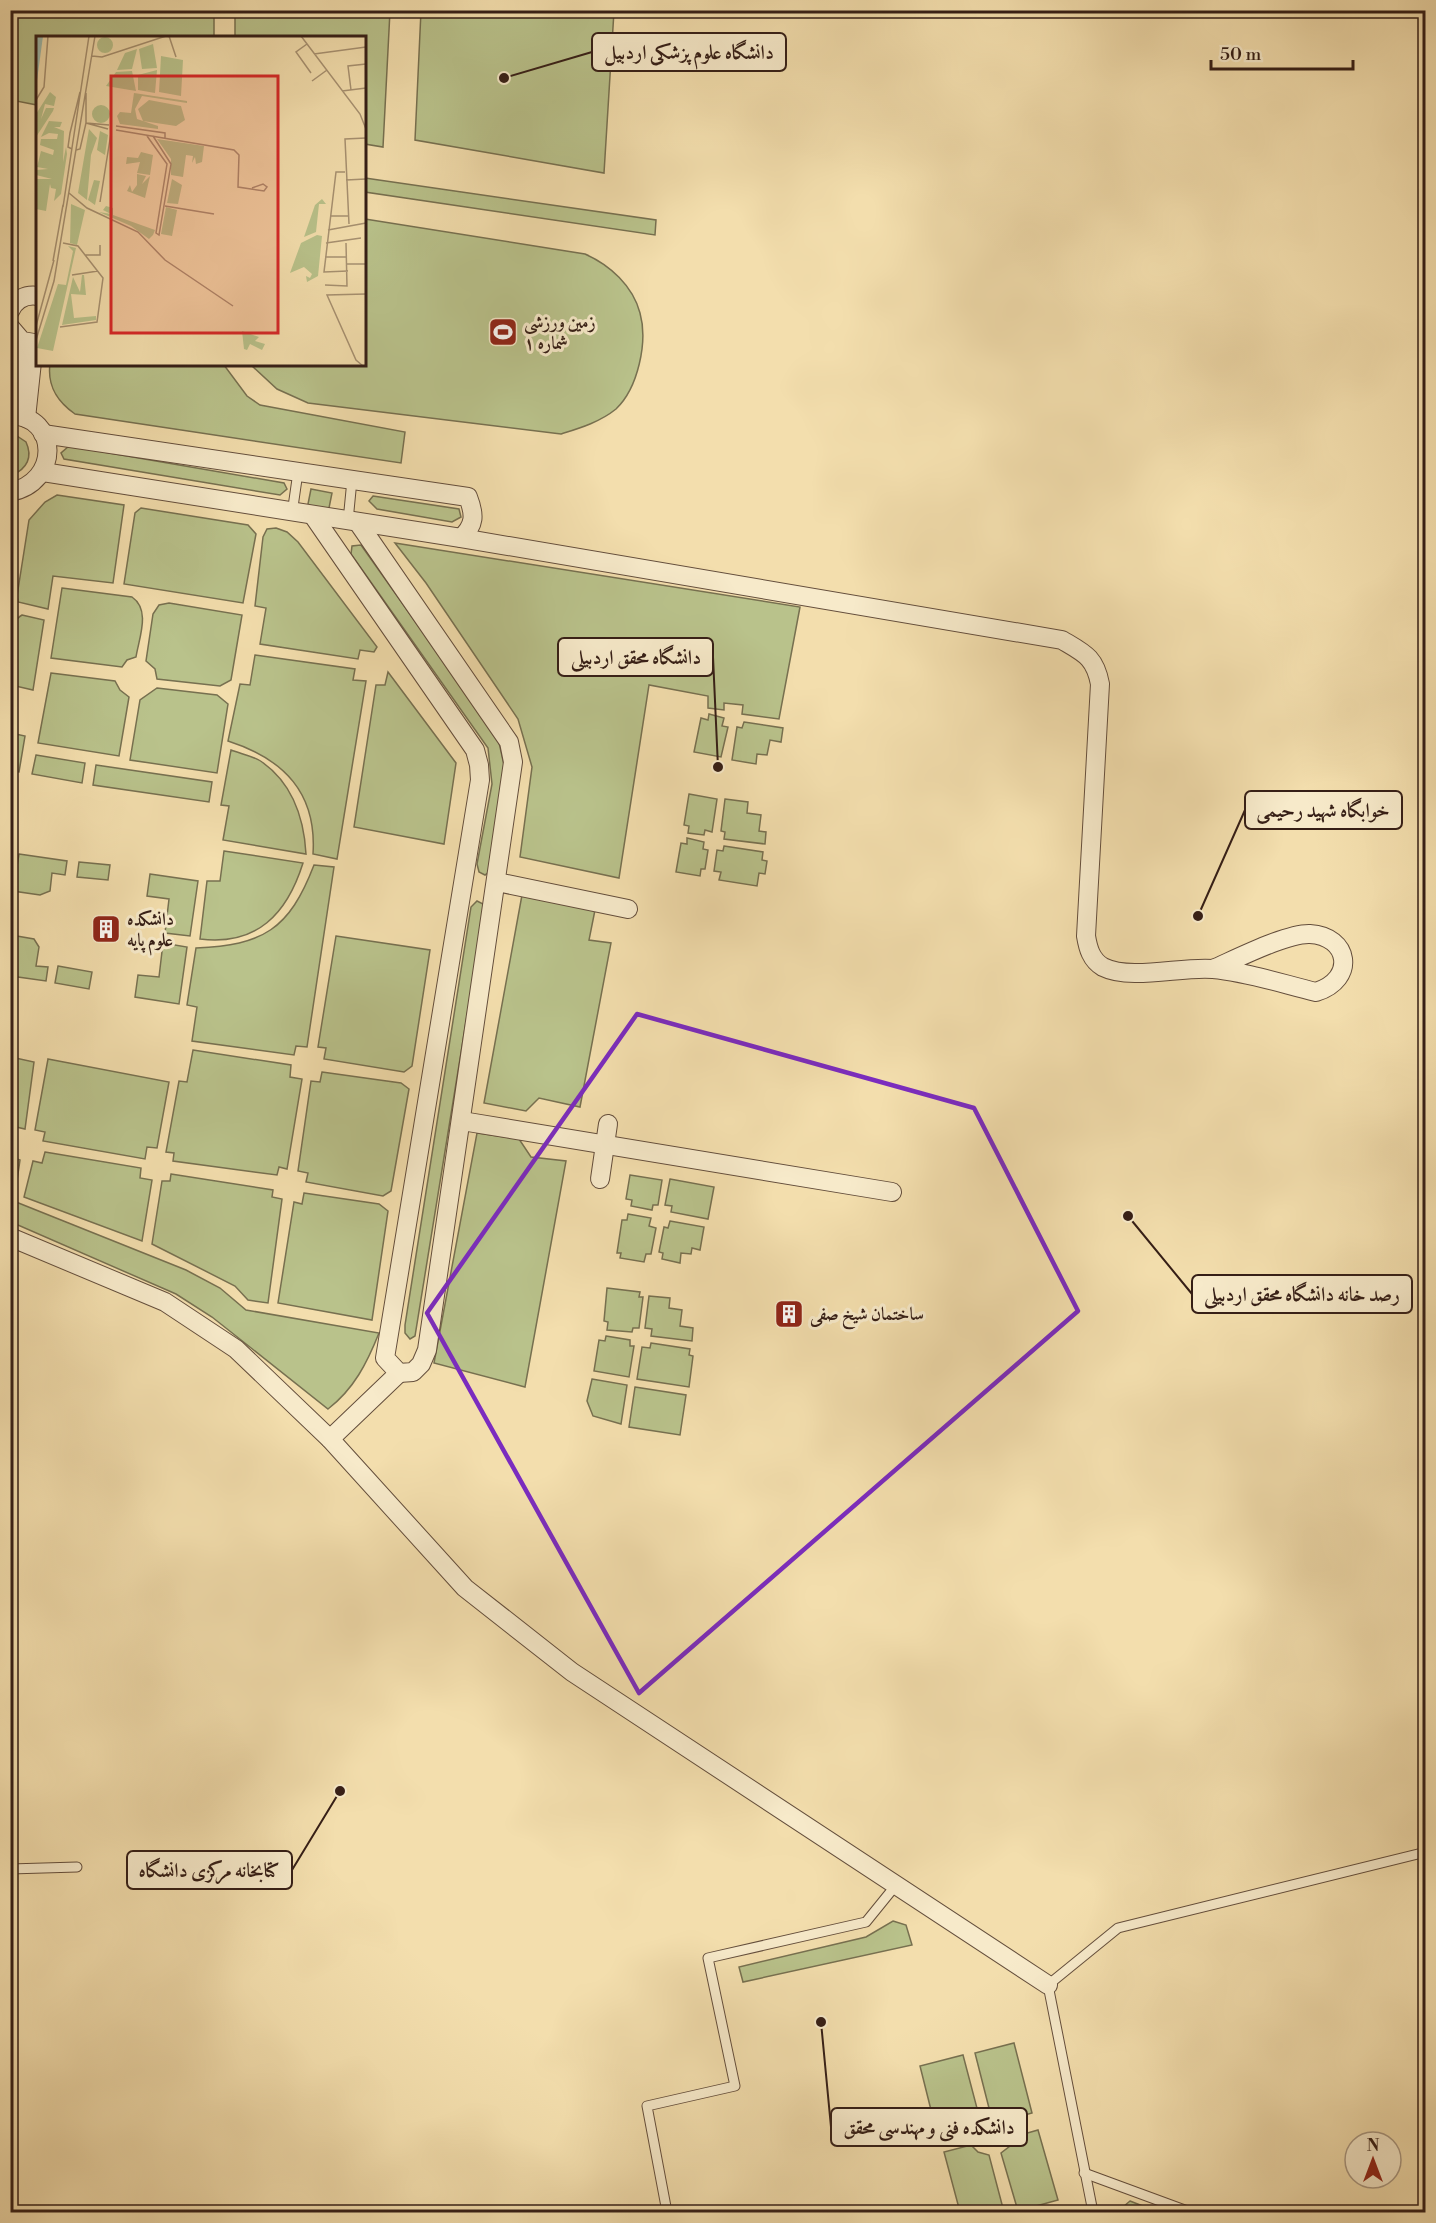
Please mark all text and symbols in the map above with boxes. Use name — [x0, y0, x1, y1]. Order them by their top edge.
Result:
callout: دانشگاه علوم پزشکی اردبیل — [592, 33, 786, 71]
scale bar — [1211, 33, 1354, 71]
inset map — [36, 36, 366, 366]
text: دانشگاه علوم پزشکی اردبیل — [604, 39, 774, 70]
text: 50 m — [1220, 43, 1262, 66]
place label: زمین ورزشی شماره ۱ — [524, 311, 596, 355]
sports icon: زمین ورزشی شماره ۱ — [487, 316, 519, 348]
callout: دانشگاه محقق اردبیلی — [558, 638, 713, 676]
text: دانشگاه محقق اردبیلی — [570, 644, 701, 673]
callout: خوابگاه شهید رحیمی — [1245, 791, 1402, 829]
text: خوابگاه شهید رحیمی — [1256, 797, 1390, 824]
place label: دانشکده علوم پایه — [127, 908, 174, 956]
building icon: دانشکده علوم پایه — [90, 913, 122, 945]
callout: رصد خانه دانشگاه محقق اردبیلی — [1192, 1275, 1412, 1313]
text: رصد خانه دانشگاه محقق اردبیلی — [1203, 1281, 1400, 1310]
building icon: ساختمان شیخ صفی — [773, 1298, 805, 1330]
place label: ساختمان شیخ صفی — [809, 1303, 924, 1330]
callout: کتابخانه مرکزی دانشگاه — [127, 1851, 292, 1889]
text: کتابخانه مرکزی دانشگاه — [138, 1857, 280, 1885]
callout: دانشکده فنی و مهندسی محقق — [831, 2108, 1027, 2146]
text: دانشکده فنی و مهندسی محقق — [843, 2116, 1015, 2142]
north arrow — [1343, 2130, 1403, 2190]
text: N — [1367, 2136, 1380, 2156]

